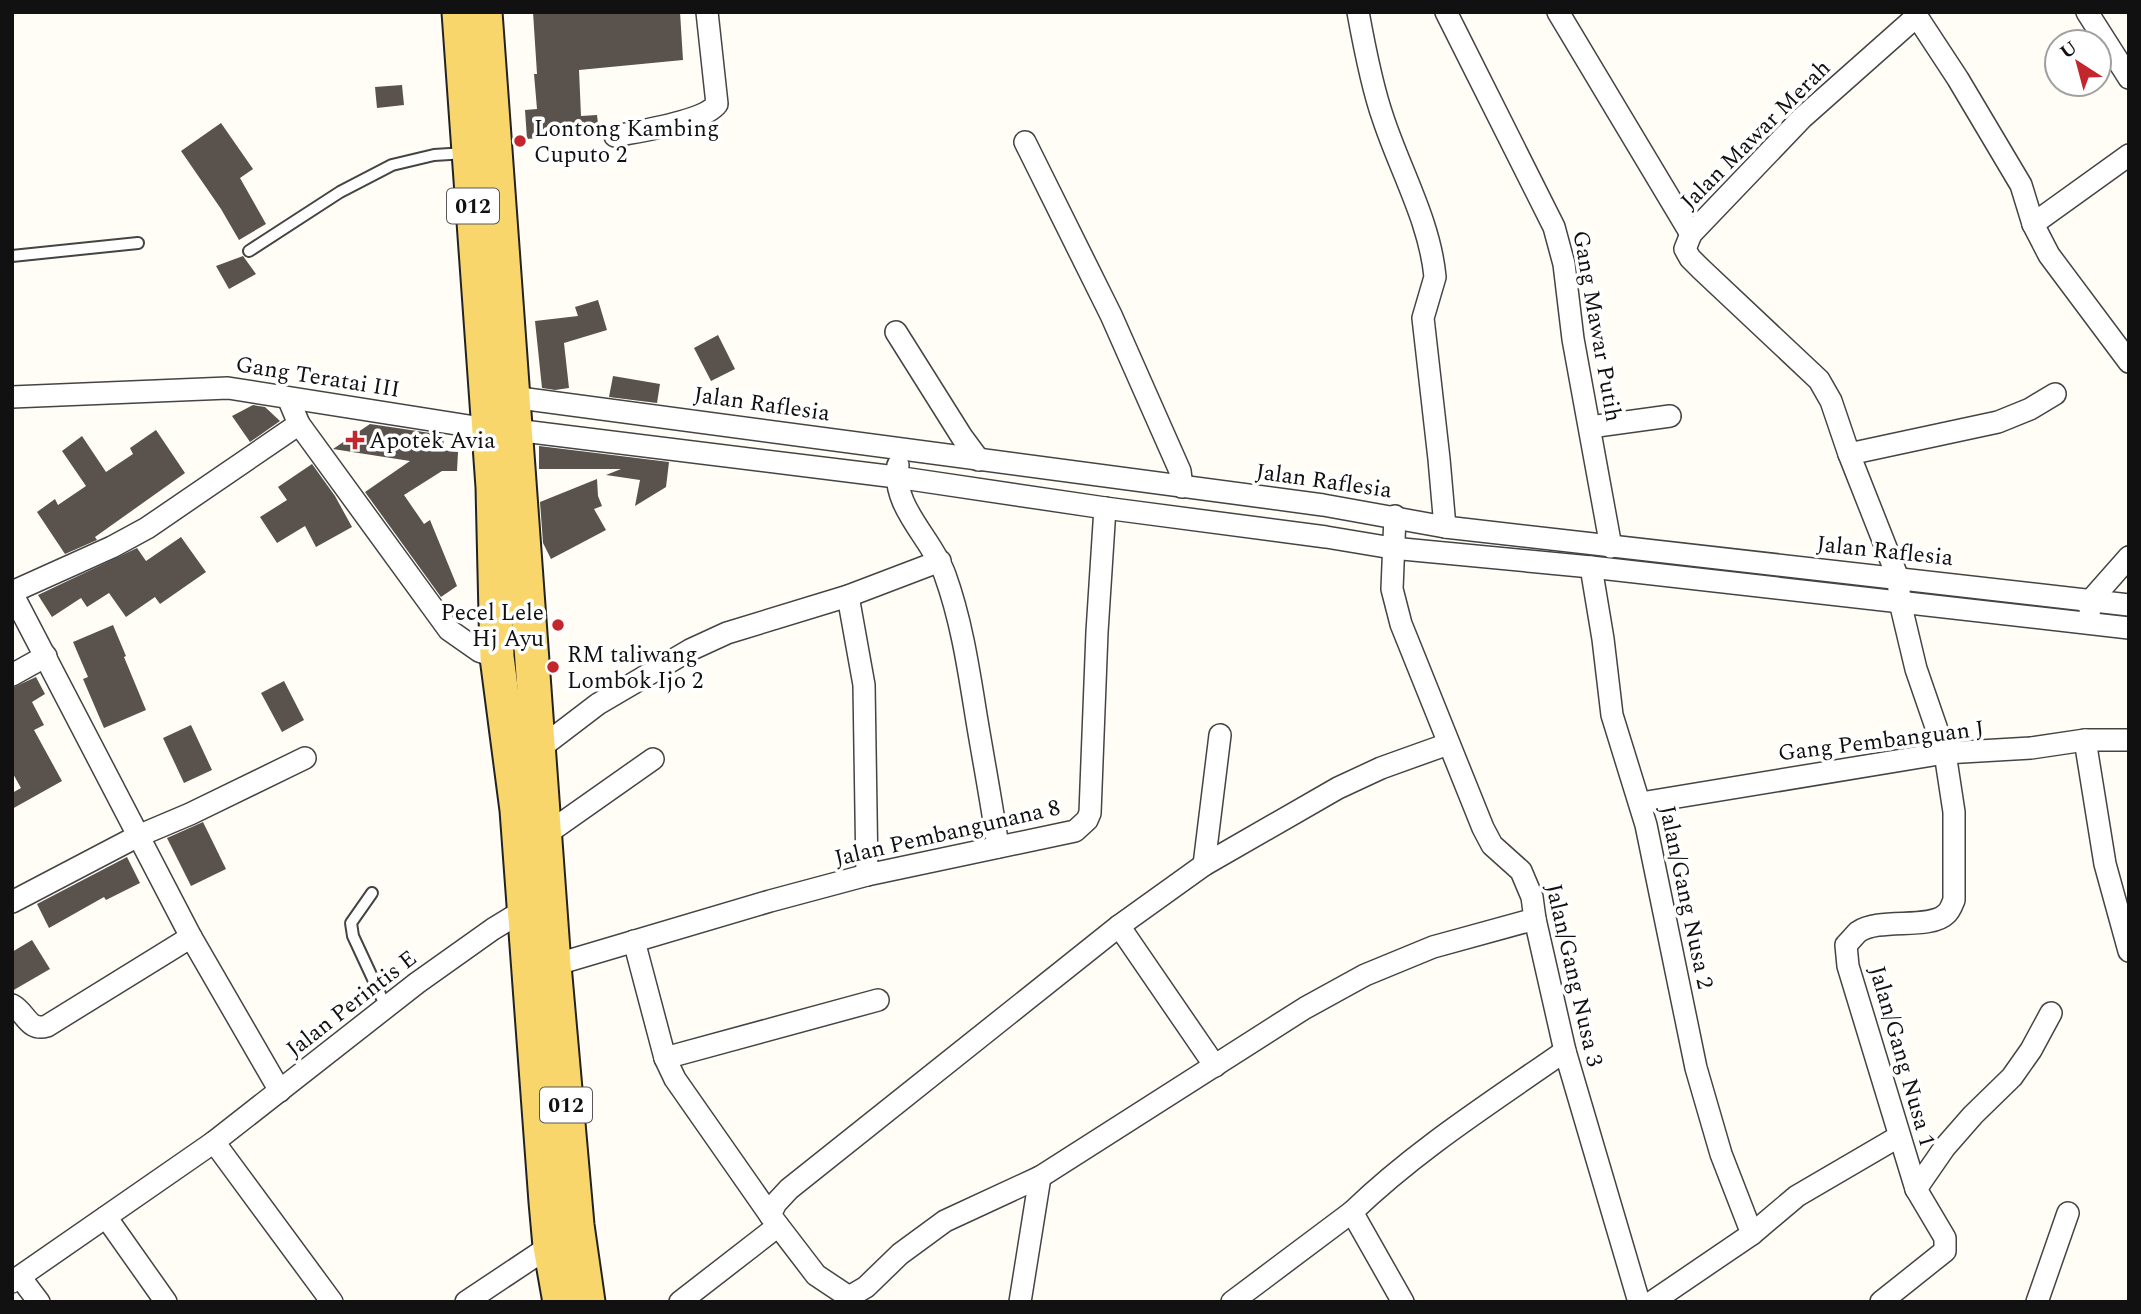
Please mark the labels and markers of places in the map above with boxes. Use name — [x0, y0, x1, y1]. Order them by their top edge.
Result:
place label: Lontong Kambing Cuputo 2 — [534, 112, 719, 173]
marker: Lontong Kambing Cuputo 2 — [512, 133, 528, 149]
place label: Apotek Avia — [369, 424, 496, 459]
marker: Apotek Avia — [347, 432, 363, 448]
place label: Pecel Lele Hj Ayu — [440, 596, 544, 657]
marker: Pecel Lele Hj Ayu — [550, 617, 566, 633]
place label: RM taliwang Lombok Ijo 2 — [567, 638, 703, 699]
marker: RM taliwang Lombok Ijo 2 — [545, 659, 561, 675]

